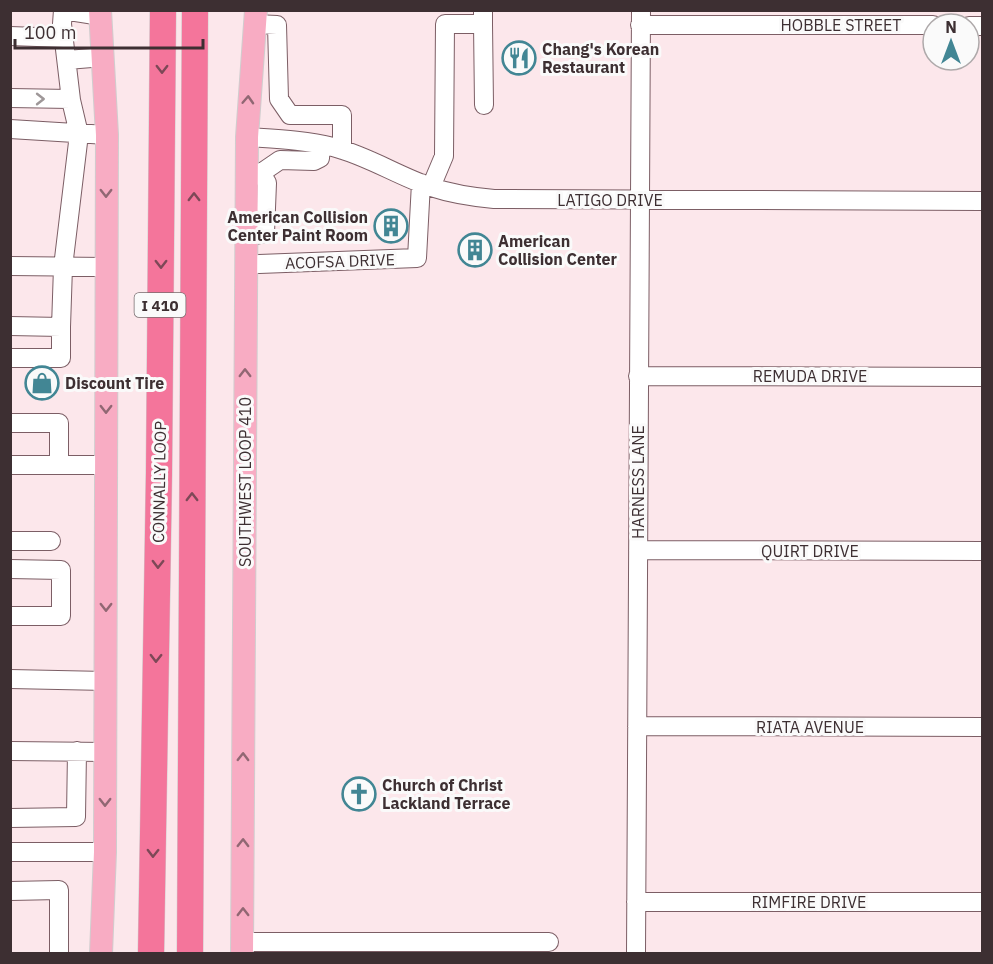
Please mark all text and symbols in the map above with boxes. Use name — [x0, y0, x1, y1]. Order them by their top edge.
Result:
scale bar — [15, 12, 202, 50]
north arrow — [921, 12, 981, 72]
street label: HOBBLE STREET — [781, 15, 901, 35]
text: N — [945, 17, 957, 37]
text: 100 m — [24, 21, 76, 44]
place label: Chang's Korean Restaurant — [542, 39, 659, 77]
restaurant icon: Chang's Korean Restaurant — [501, 40, 537, 76]
one-way arrow — [156, 64, 168, 73]
one-way arrow — [36, 93, 45, 105]
one-way arrow — [242, 95, 255, 104]
one-way arrow — [100, 189, 112, 198]
street label: LATIGO DRIVE — [557, 190, 663, 210]
one-way arrow — [188, 193, 200, 202]
place label: American Collision Center Paint Room — [227, 207, 368, 245]
building icon: American Collision Center Paint Room — [373, 208, 409, 244]
place label: American Collision Center — [498, 231, 618, 269]
building icon: American Collision Center — [457, 232, 493, 268]
street label: ACOFSA DRIVE — [285, 249, 395, 273]
one-way arrow — [154, 259, 167, 268]
road number: I 410 — [134, 293, 186, 317]
shop icon: Discount Tire — [24, 365, 60, 401]
street label: REMUDA DRIVE — [753, 366, 867, 386]
one-way arrow — [239, 368, 251, 377]
place label: Discount Tire — [65, 373, 164, 393]
street label: SOUTHWEST LOOP 410 — [235, 397, 255, 567]
one-way arrow — [100, 405, 112, 414]
street label: CONNALLY LOOP — [148, 421, 170, 543]
street label: HARNESS LANE — [628, 425, 648, 539]
one-way arrow — [186, 493, 198, 502]
street label: QUIRT DRIVE — [761, 541, 859, 561]
one-way arrow — [151, 559, 164, 568]
one-way arrow — [100, 603, 112, 612]
one-way arrow — [150, 653, 162, 662]
street label: RIATA AVENUE — [756, 717, 864, 737]
one-way arrow — [237, 752, 249, 761]
place label: Church of Christ Lackland Terrace — [382, 775, 510, 813]
church icon: Church of Christ Lackland Terrace — [341, 776, 377, 812]
one-way arrow — [99, 798, 112, 807]
one-way arrow — [237, 838, 249, 847]
one-way arrow — [146, 848, 159, 857]
street label: RIMFIRE DRIVE — [752, 892, 866, 912]
one-way arrow — [237, 907, 249, 916]

